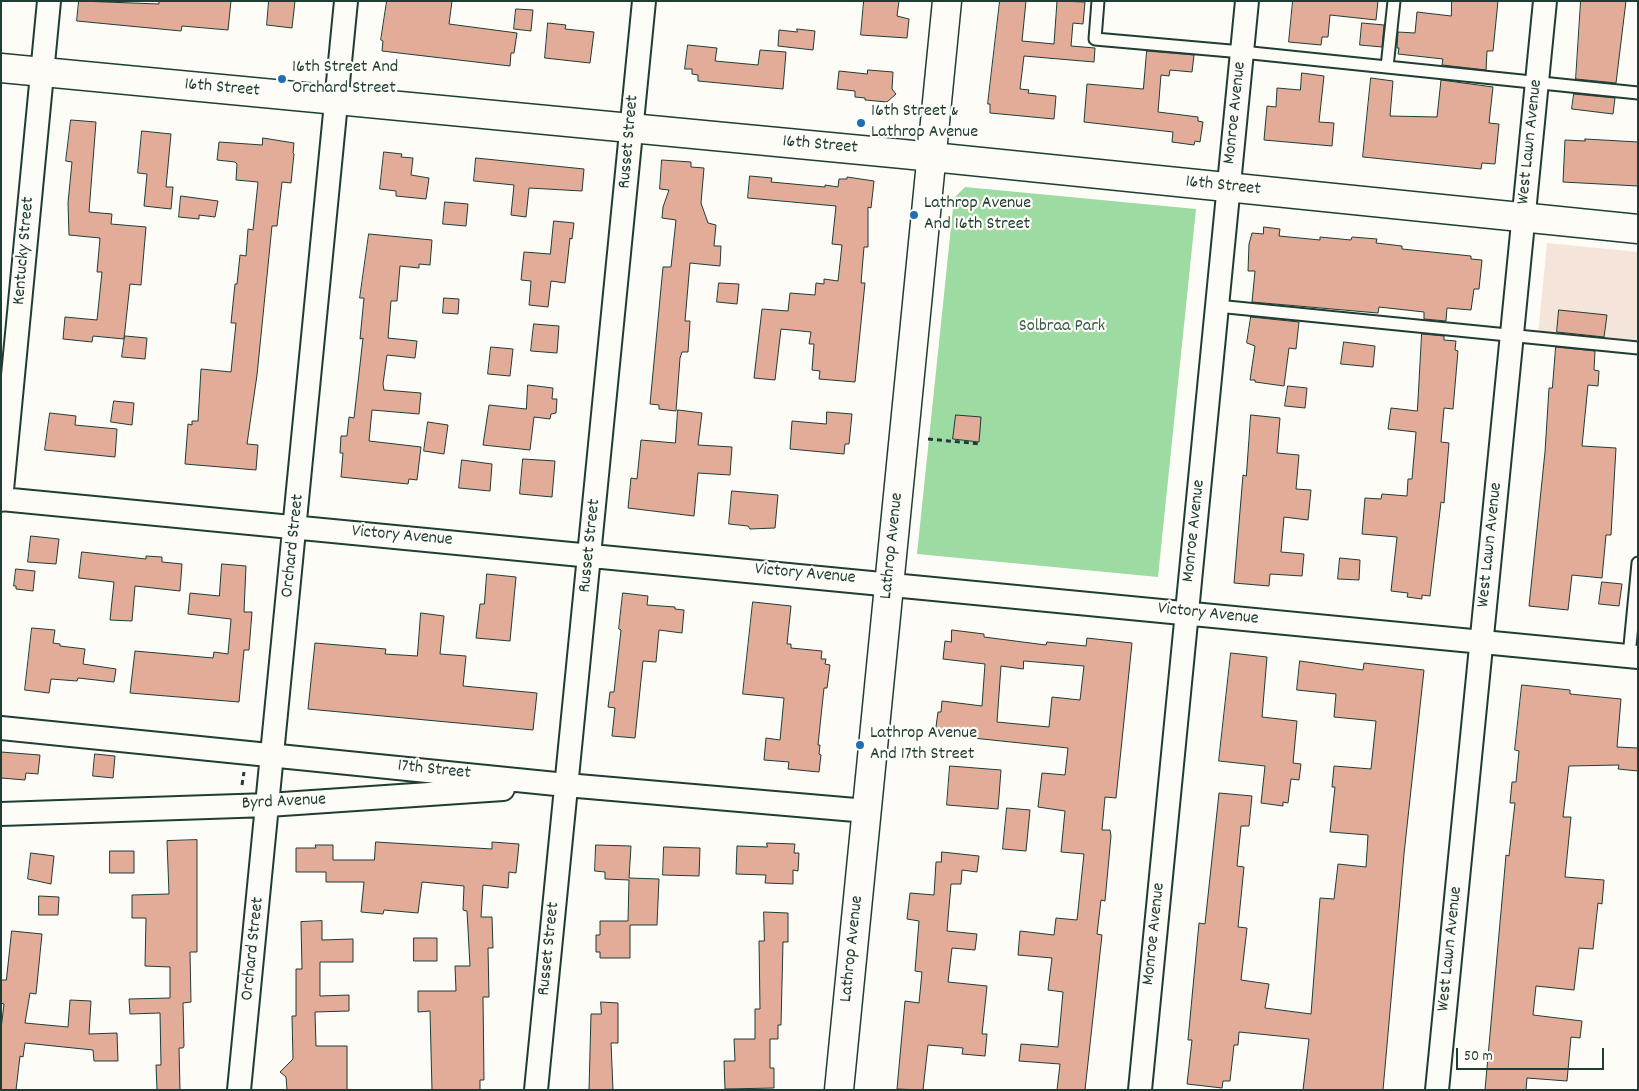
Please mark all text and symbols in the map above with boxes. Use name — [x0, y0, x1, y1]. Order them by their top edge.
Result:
place label: 16th Street And Orchard Street — [292, 58, 398, 100]
street label: Monroe Avenue — [1220, 61, 1252, 165]
marker: 16th Street And Orchard Street — [276, 73, 288, 85]
street label: 16th Street — [183, 75, 261, 103]
street label: West Lawn Avenue — [1514, 78, 1548, 206]
street label: Russet Street — [615, 94, 645, 190]
place label: 16th Street & Lathrop Avenue — [871, 102, 978, 144]
marker: 16th Street & Lathrop Avenue — [855, 117, 867, 129]
street label: 16th Street — [781, 132, 859, 160]
street label: 16th Street — [1184, 172, 1262, 202]
place label: Lathrop Avenue And 16th Street — [924, 194, 1031, 236]
street label: Kentucky Street — [10, 196, 40, 306]
marker: Lathrop Avenue And 16th Street — [908, 209, 920, 221]
park label: Solbraa Park — [1019, 317, 1105, 339]
street label: Monroe Avenue — [1179, 479, 1211, 583]
street label: West Lawn Avenue — [1474, 481, 1508, 609]
street label: Lathrop Avenue — [877, 492, 909, 600]
street label: Orchard Street — [278, 493, 310, 599]
street label: Russet Street — [575, 498, 607, 594]
street label: Victory Avenue — [351, 522, 453, 552]
street label: Victory Avenue — [754, 560, 856, 590]
street label: Victory Avenue — [1157, 599, 1259, 631]
place label: Lathrop Avenue And 17th Street — [870, 724, 977, 766]
marker: Lathrop Avenue And 17th Street — [854, 739, 866, 751]
street label: 17th Street — [396, 756, 472, 786]
street label: Byrd Avenue — [241, 790, 327, 816]
street label: Monroe Avenue — [1139, 882, 1171, 986]
street label: West Lawn Avenue — [1434, 885, 1468, 1013]
street label: Lathrop Avenue — [837, 895, 869, 1003]
street label: Orchard Street — [238, 896, 270, 1002]
street label: Russet Street — [534, 901, 566, 997]
scale bar — [1459, 1038, 1606, 1070]
text: 50 m — [1464, 1046, 1493, 1068]

